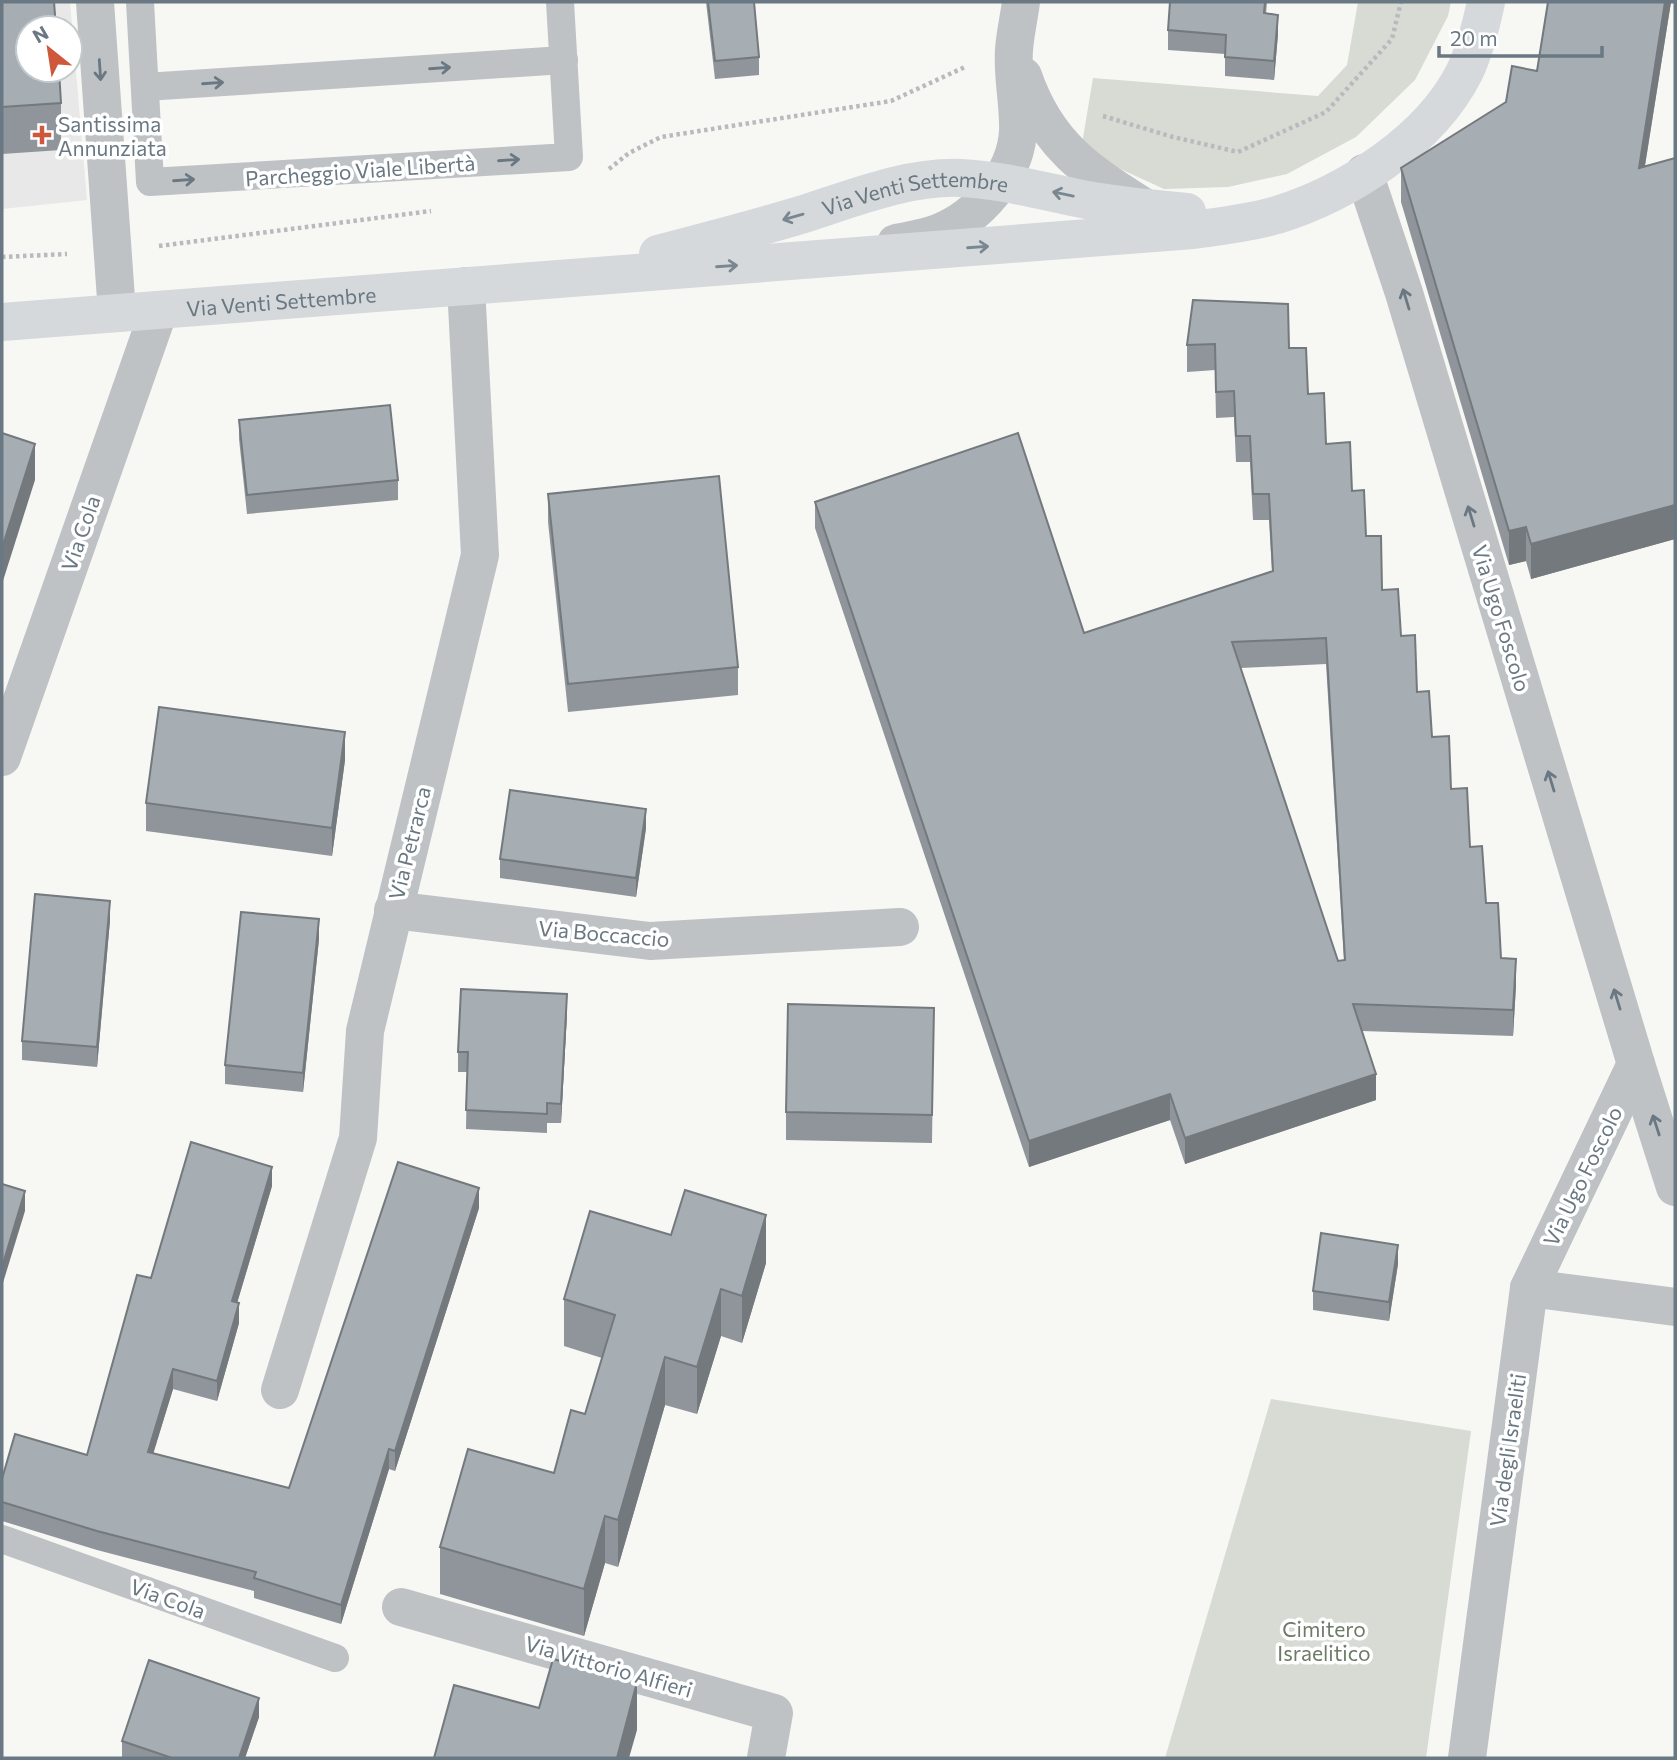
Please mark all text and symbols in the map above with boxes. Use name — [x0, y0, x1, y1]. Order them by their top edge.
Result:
north arrow — [14, 14, 84, 84]
scale bar — [1439, 14, 1602, 58]
text: N — [28, 20, 52, 47]
text: 20 m — [1450, 25, 1498, 50]
one-way arrow — [94, 58, 107, 81]
one-way arrow — [428, 61, 451, 74]
one-way arrow — [201, 76, 224, 89]
place label: Santissima Annunziata — [58, 111, 167, 160]
marker: Santissima Annunziata — [32, 125, 52, 145]
street label: Parcheggio Viale Libertà — [244, 149, 476, 191]
one-way arrow — [498, 154, 521, 167]
street label: Via Venti Settembre — [818, 165, 1010, 220]
one-way arrow — [173, 174, 196, 187]
one-way arrow — [1052, 187, 1075, 201]
one-way arrow — [782, 211, 804, 224]
one-way arrow — [966, 240, 989, 253]
one-way arrow — [715, 259, 738, 272]
street label: Via Venti Settembre — [185, 281, 377, 320]
one-way arrow — [1398, 288, 1411, 310]
street label: Via Cola — [55, 492, 105, 574]
one-way arrow — [1464, 506, 1477, 528]
street label: Via Ugo Foscolo — [1468, 542, 1536, 694]
one-way arrow — [1543, 770, 1556, 792]
street label: Via Petrarca — [383, 784, 435, 902]
street label: Via Boccaccio — [537, 915, 671, 951]
one-way arrow — [1609, 988, 1622, 1010]
street label: Via Ugo Foscolo — [1537, 1102, 1627, 1250]
one-way arrow — [1648, 1115, 1661, 1137]
street label: Via degli Israeliti — [1484, 1372, 1530, 1528]
street label: Via Cola — [127, 1573, 209, 1623]
park label: Cimitero Israelitico — [1277, 1616, 1371, 1665]
street label: Via Vittorio Alfieri — [522, 1630, 696, 1702]

